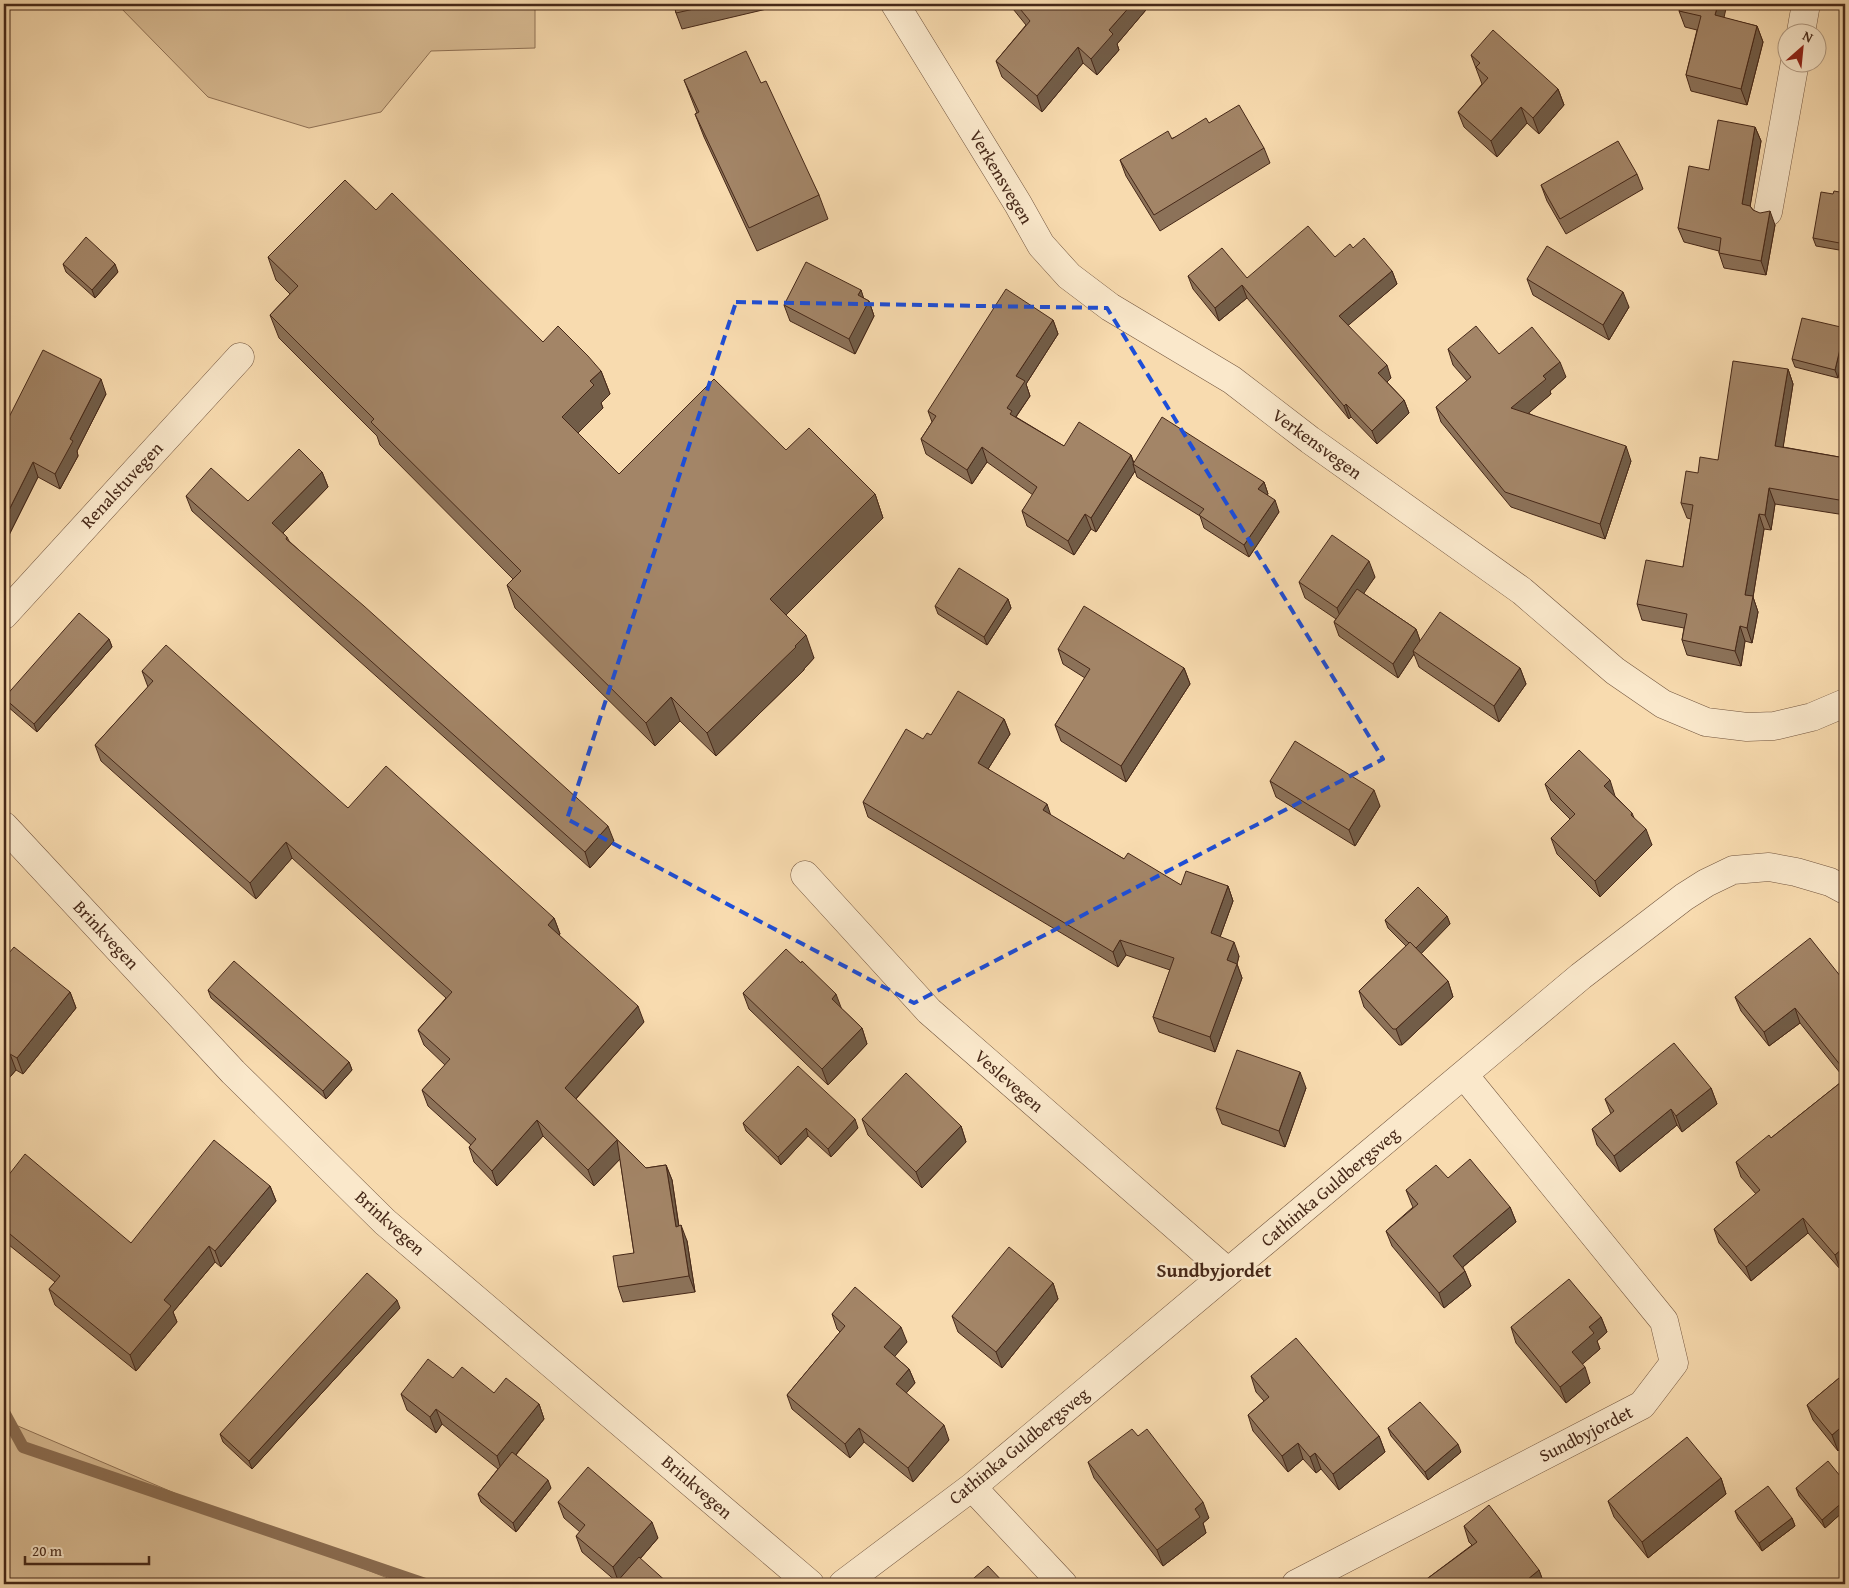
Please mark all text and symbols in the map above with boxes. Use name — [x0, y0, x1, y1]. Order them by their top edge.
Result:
north arrow — [1776, 22, 1826, 72]
text: N — [1799, 25, 1817, 48]
street label: Verkensvegen — [963, 125, 1040, 229]
street label: Verkensvegen — [1267, 402, 1368, 486]
street label: Renalstuvegen — [74, 435, 169, 534]
street label: Brinkvegen — [67, 894, 146, 975]
street label: Veslevegen — [969, 1043, 1050, 1118]
street label: Cathinka Guldbergsveg — [1254, 1120, 1405, 1253]
street label: Brinkvegen — [349, 1184, 431, 1262]
district label: Sundbyjordet — [1157, 1256, 1272, 1284]
street label: Cathinka Guldbergsveg — [943, 1380, 1095, 1511]
street label: Sundbyjordet — [1534, 1398, 1638, 1469]
street label: Brinkvegen — [656, 1448, 739, 1525]
scale bar — [25, 1533, 149, 1565]
text: 20 m — [32, 1540, 63, 1561]

